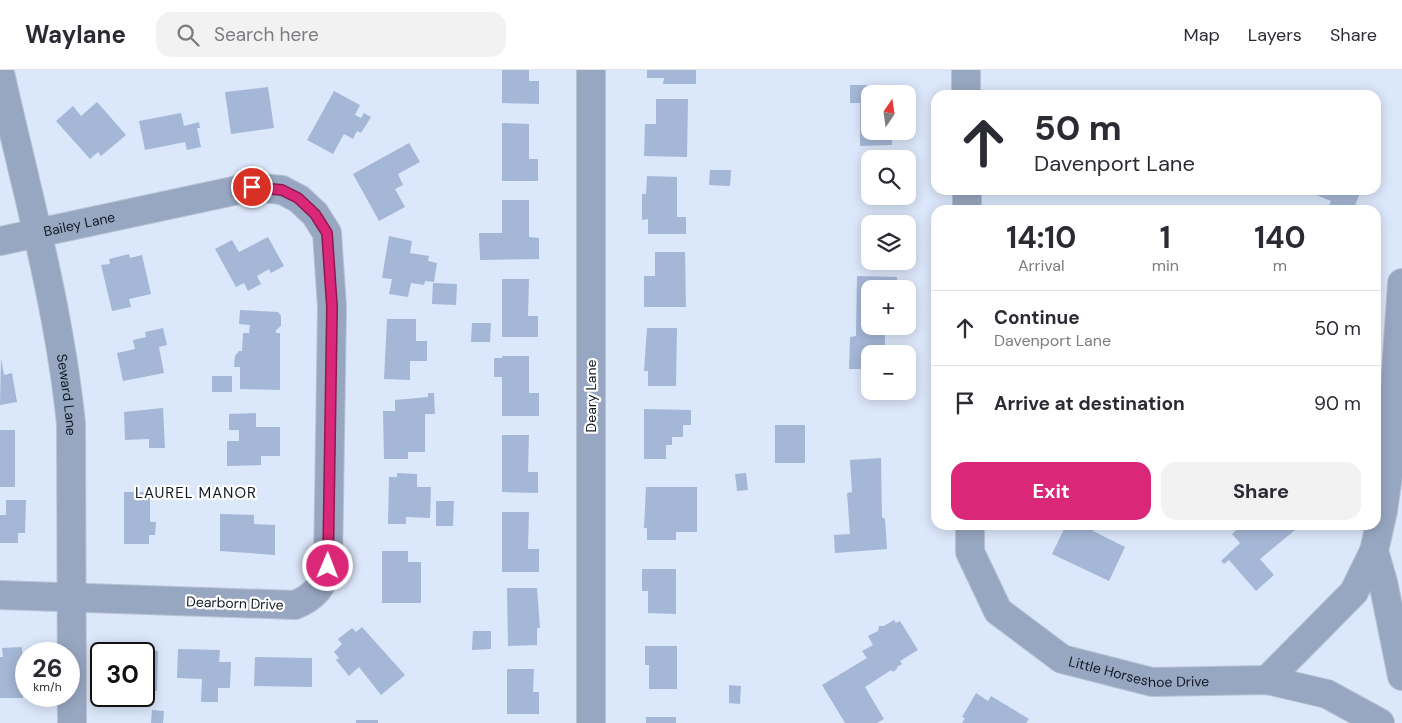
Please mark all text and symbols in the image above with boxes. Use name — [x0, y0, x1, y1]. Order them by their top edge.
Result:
search box — [156, 12, 506, 57]
text: Waylane — [25, 19, 126, 50]
icon: search — [174, 21, 202, 49]
text: Search here — [214, 22, 319, 47]
text: Map — [1184, 23, 1220, 47]
text: Layers — [1248, 23, 1302, 47]
text: Share — [1330, 23, 1377, 47]
north arrow — [861, 85, 916, 140]
map controls — [861, 85, 916, 400]
text: 50 m — [1034, 105, 1122, 151]
icon: ahead — [951, 110, 1016, 175]
text: Davenport Lane — [1034, 149, 1195, 178]
button: search — [861, 150, 916, 205]
pin — [231, 166, 273, 208]
icon: arrive — [238, 173, 266, 201]
street label: Bailey Lane — [42, 208, 117, 240]
button: layers — [861, 215, 916, 270]
text: 14:10 — [1006, 218, 1076, 257]
text: 1 — [1160, 218, 1171, 257]
text: 140 — [1254, 218, 1306, 257]
text: Arrival — [1018, 255, 1065, 276]
text: min — [1152, 255, 1179, 276]
text: m — [1273, 255, 1287, 276]
button: + — [861, 280, 916, 335]
text: Continue — [994, 305, 1080, 330]
icon: ahead — [951, 314, 979, 342]
text: 50 m — [1314, 316, 1361, 341]
text: Davenport Lane — [994, 330, 1111, 351]
button: − — [861, 345, 916, 400]
street label: Seward Lane — [53, 353, 80, 436]
street label: Deary Lane — [582, 360, 600, 432]
icon: arrive — [951, 389, 979, 417]
text: Arrive at destination — [994, 391, 1185, 416]
text: 90 m — [1314, 391, 1361, 416]
button: Exit — [951, 462, 1151, 520]
button: Share — [1161, 462, 1361, 520]
district label: LAUREL MANOR — [135, 483, 257, 503]
position arrow — [301, 539, 353, 591]
street label: Dearborn Drive — [186, 592, 284, 614]
speed limit sign: 30 — [90, 642, 155, 707]
text: 26 — [32, 652, 63, 685]
street label: Little Horseshoe Drive — [1067, 652, 1209, 691]
text: km/h — [33, 679, 62, 695]

